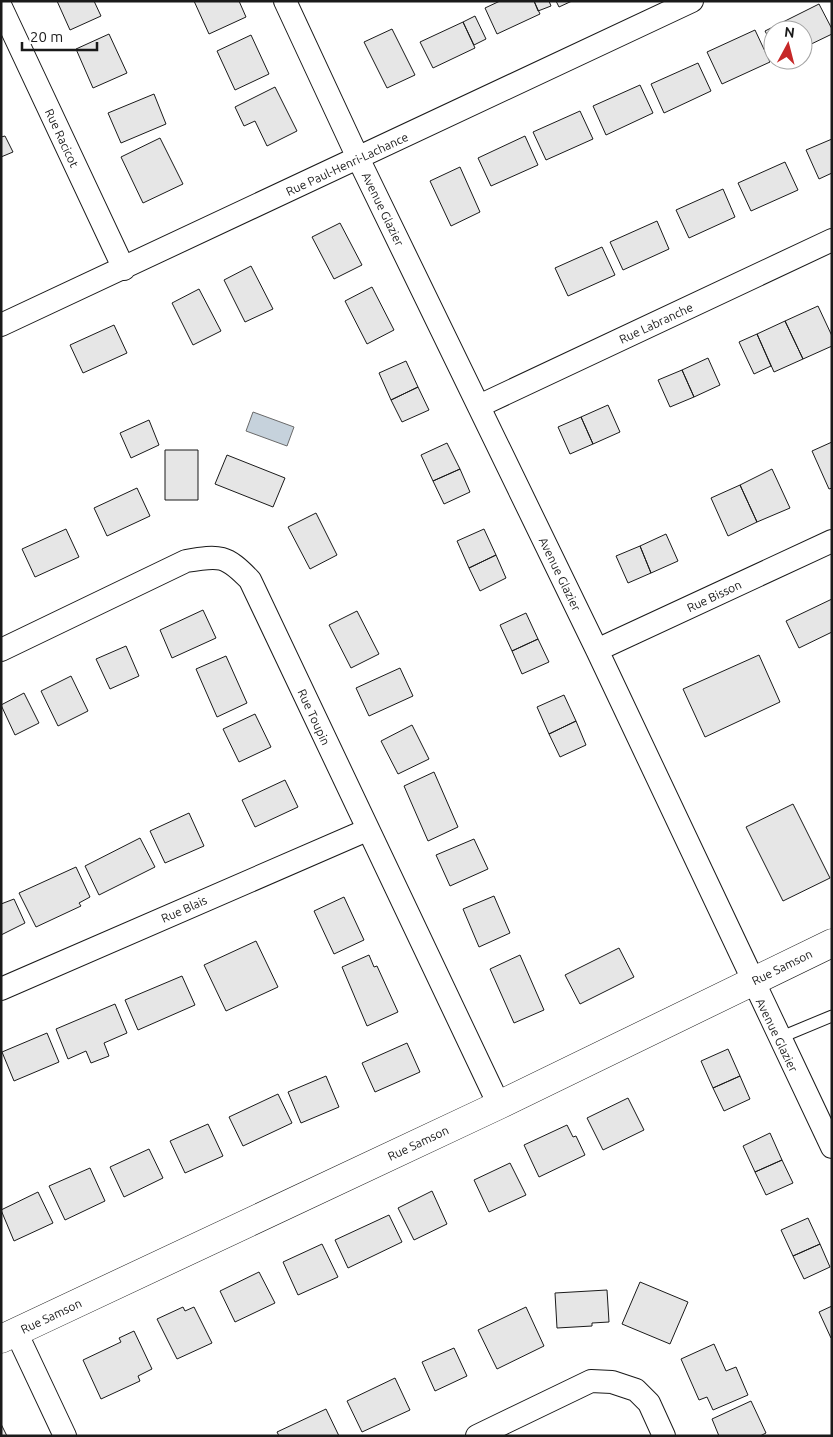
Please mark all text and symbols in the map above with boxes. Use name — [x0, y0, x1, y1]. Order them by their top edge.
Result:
scale bar — [22, 20, 98, 52]
north arrow — [763, 20, 813, 70]
text: N — [783, 24, 796, 41]
text: 20 m — [30, 28, 63, 45]
street label: Rue Racicot — [43, 107, 81, 170]
street label: Rue Paul-Henri-Lachance — [284, 130, 410, 198]
street label: Avenue Glazier — [360, 170, 407, 248]
street label: Rue Labranche — [617, 300, 695, 346]
street label: Avenue Glazier — [537, 535, 584, 613]
street label: Rue Bisson — [685, 578, 743, 614]
street label: Rue Toupin — [295, 687, 333, 747]
street label: Rue Blais — [159, 893, 209, 925]
street label: Rue Samson — [750, 947, 814, 987]
street label: Avenue Glazier — [754, 996, 801, 1074]
street label: Rue Samson — [386, 1123, 450, 1163]
street label: Rue Samson — [19, 1296, 83, 1336]

